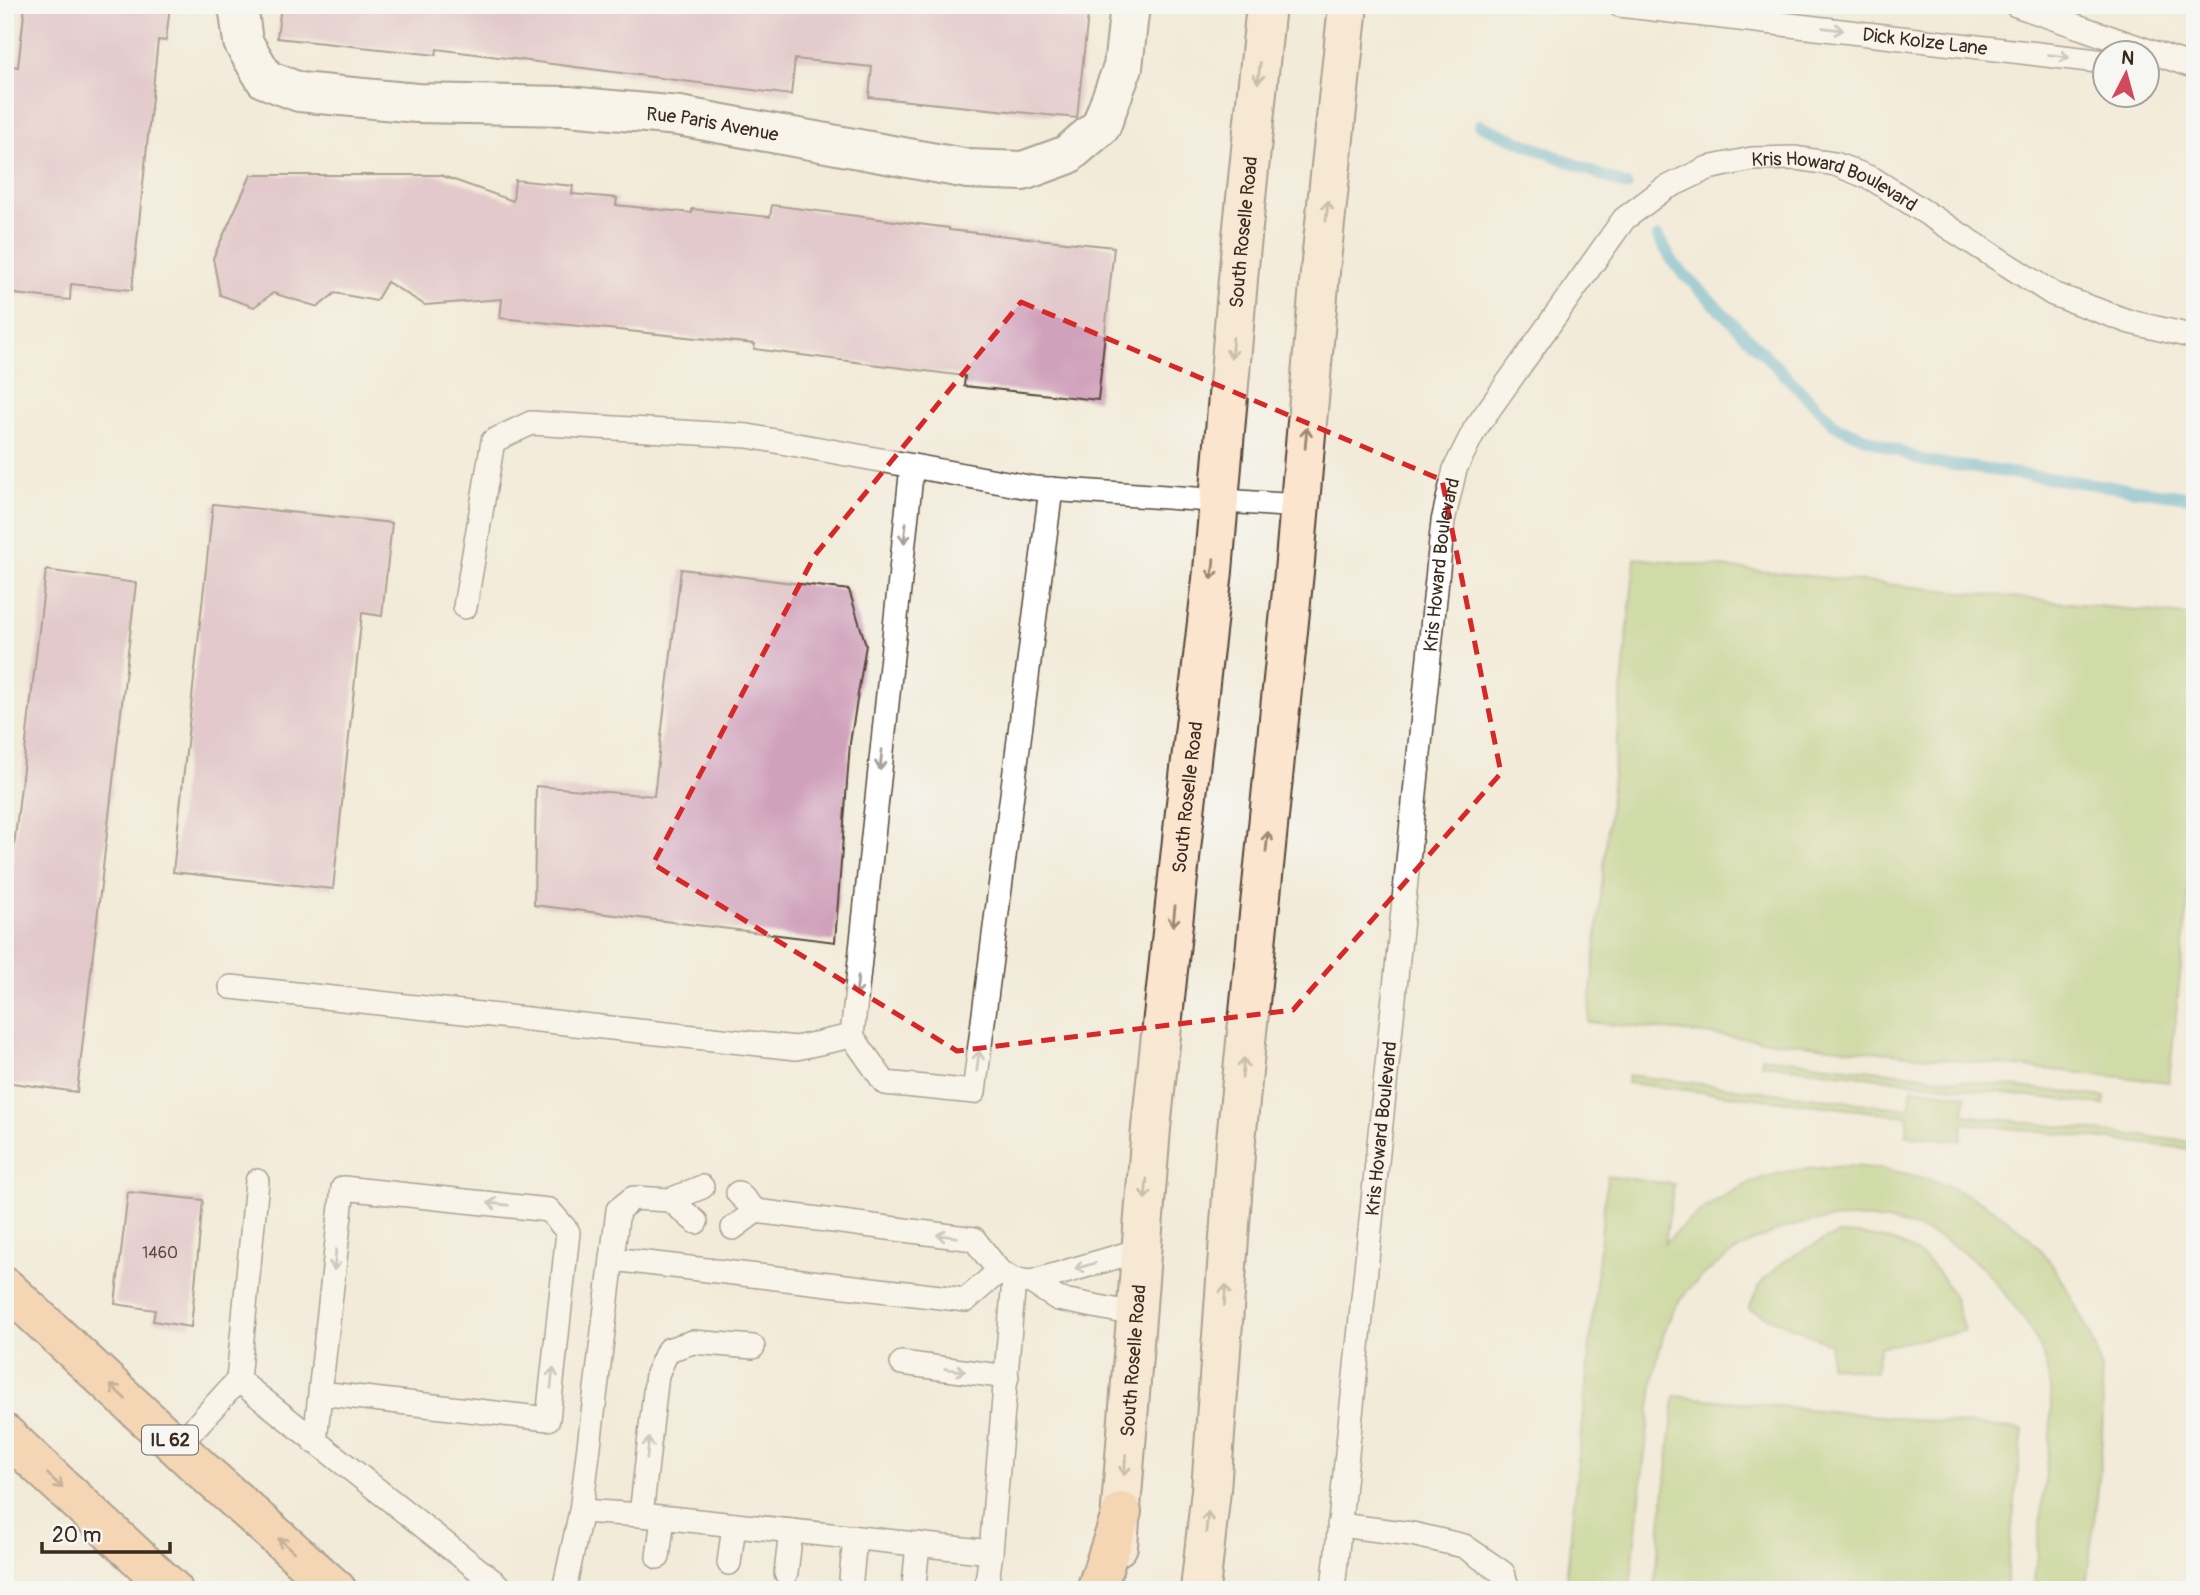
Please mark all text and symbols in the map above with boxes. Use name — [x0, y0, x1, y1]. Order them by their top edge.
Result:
one-way arrow — [1821, 23, 1844, 36]
street label: Dick Kolze Lane — [1861, 23, 1989, 61]
north arrow — [2092, 38, 2162, 108]
text: N — [2120, 45, 2135, 71]
one-way arrow — [2047, 50, 2070, 63]
one-way arrow — [1252, 61, 1265, 84]
street label: Rue Paris Avenue — [645, 102, 781, 147]
street label: Kris Howard Boulevard — [1751, 147, 1921, 217]
street label: South Roselle Road — [1225, 155, 1263, 309]
one-way arrow — [1320, 200, 1333, 223]
one-way arrow — [1225, 336, 1238, 359]
one-way arrow — [1299, 427, 1312, 449]
street label: Kris Howard Boulevard — [1419, 476, 1466, 653]
one-way arrow — [898, 522, 911, 544]
one-way arrow — [1206, 557, 1219, 579]
street label: South Roselle Road — [1167, 720, 1208, 874]
one-way arrow — [874, 748, 887, 771]
one-way arrow — [1261, 831, 1274, 854]
one-way arrow — [1167, 905, 1180, 927]
one-way arrow — [850, 974, 863, 997]
street label: Kris Howard Boulevard — [1361, 1040, 1402, 1217]
one-way arrow — [971, 1051, 984, 1073]
one-way arrow — [1237, 1058, 1250, 1080]
one-way arrow — [1139, 1177, 1152, 1200]
one-way arrow — [487, 1198, 510, 1211]
one-way arrow — [936, 1229, 959, 1242]
house number: 1460 — [142, 1243, 178, 1263]
one-way arrow — [329, 1248, 342, 1271]
one-way arrow — [1075, 1260, 1097, 1273]
street label: South Roselle Road — [1116, 1284, 1152, 1438]
one-way arrow — [1219, 1284, 1232, 1307]
one-way arrow — [943, 1364, 965, 1377]
one-way arrow — [546, 1367, 559, 1390]
one-way arrow — [110, 1383, 127, 1400]
road number: IL 62 — [142, 1426, 198, 1455]
one-way arrow — [642, 1437, 655, 1459]
one-way arrow — [1118, 1453, 1131, 1476]
one-way arrow — [46, 1472, 63, 1489]
scale bar — [42, 1511, 170, 1555]
one-way arrow — [1201, 1511, 1214, 1534]
text: 20 m — [52, 1522, 101, 1549]
one-way arrow — [278, 1536, 295, 1553]

